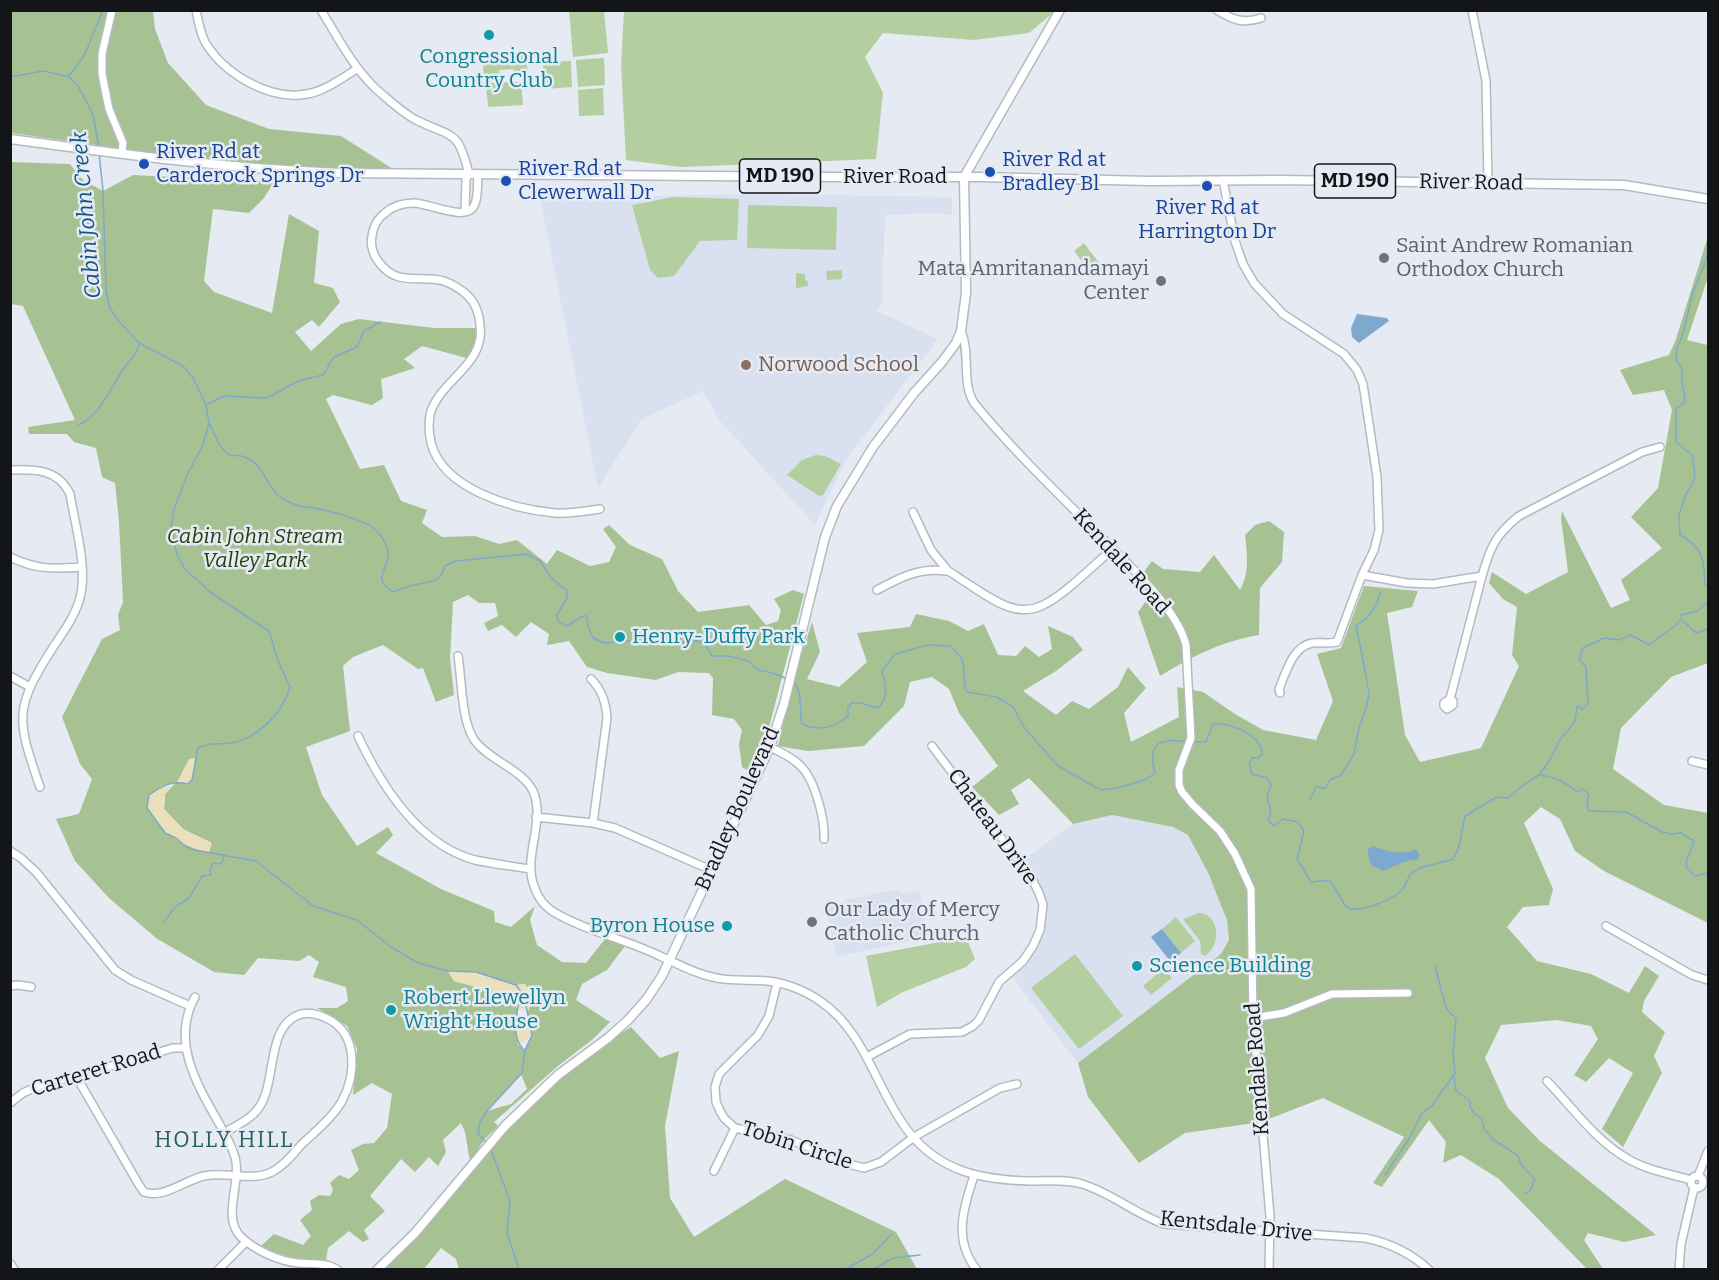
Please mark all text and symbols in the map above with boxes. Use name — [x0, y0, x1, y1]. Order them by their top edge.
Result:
marker: Congressional Country Club — [482, 28, 496, 42]
place label: Congressional Country Club — [419, 44, 559, 94]
water label: Cabin John Creek — [67, 130, 107, 300]
place label: River Rd at Carderock Springs Dr — [156, 139, 363, 189]
place label: River Rd at Bradley Bl — [1002, 147, 1106, 197]
place label: River Rd at Clewerwall Dr — [518, 156, 654, 206]
marker: River Rd at Carderock Springs Dr — [137, 157, 151, 171]
road number: MD 190 — [740, 159, 820, 193]
street label: River Road — [843, 164, 947, 190]
road number: MD 190 — [1314, 164, 1396, 198]
marker: River Rd at Bradley Bl — [983, 165, 997, 179]
street label: River Road — [1419, 169, 1523, 197]
marker: River Rd at Clewerwall Dr — [499, 174, 513, 188]
marker: River Rd at Harrington Dr — [1200, 179, 1214, 193]
place label: River Rd at Harrington Dr — [1138, 195, 1276, 245]
place label: Saint Andrew Romanian Orthodox Church — [1396, 233, 1633, 283]
marker: Saint Andrew Romanian Orthodox Church — [1377, 251, 1391, 265]
place label: Mata Amritanandamayi Center — [918, 256, 1149, 306]
marker: Mata Amritanandamayi Center — [1154, 274, 1168, 288]
place label: Norwood School — [758, 352, 919, 378]
marker: Norwood School — [739, 358, 753, 372]
street label: Kendale Road — [1067, 504, 1175, 620]
park label: Cabin John Stream Valley Park — [167, 524, 343, 574]
place label: Henry-Duffy Park — [632, 624, 805, 650]
marker: Henry-Duffy Park — [613, 630, 627, 644]
street label: Bradley Boulevard — [690, 723, 786, 895]
street label: Chateau Drive — [942, 764, 1042, 890]
place label: Our Lady of Mercy Catholic Church — [824, 897, 1000, 947]
place label: Byron House — [590, 913, 715, 939]
marker: Our Lady of Mercy Catholic Church — [805, 915, 819, 929]
marker: Byron House — [720, 919, 734, 933]
place label: Science Building — [1149, 953, 1311, 979]
marker: Science Building — [1130, 959, 1144, 973]
place label: Robert Llewellyn Wright House — [403, 985, 566, 1035]
street label: Kendale Road — [1241, 1002, 1275, 1136]
marker: Robert Llewellyn Wright House — [384, 1003, 398, 1017]
street label: Carteret Road — [28, 1039, 164, 1103]
street label: Tobin Circle — [738, 1116, 856, 1176]
district label: HOLLY HILL — [154, 1128, 294, 1154]
street label: Kentsdale Drive — [1158, 1206, 1314, 1248]

